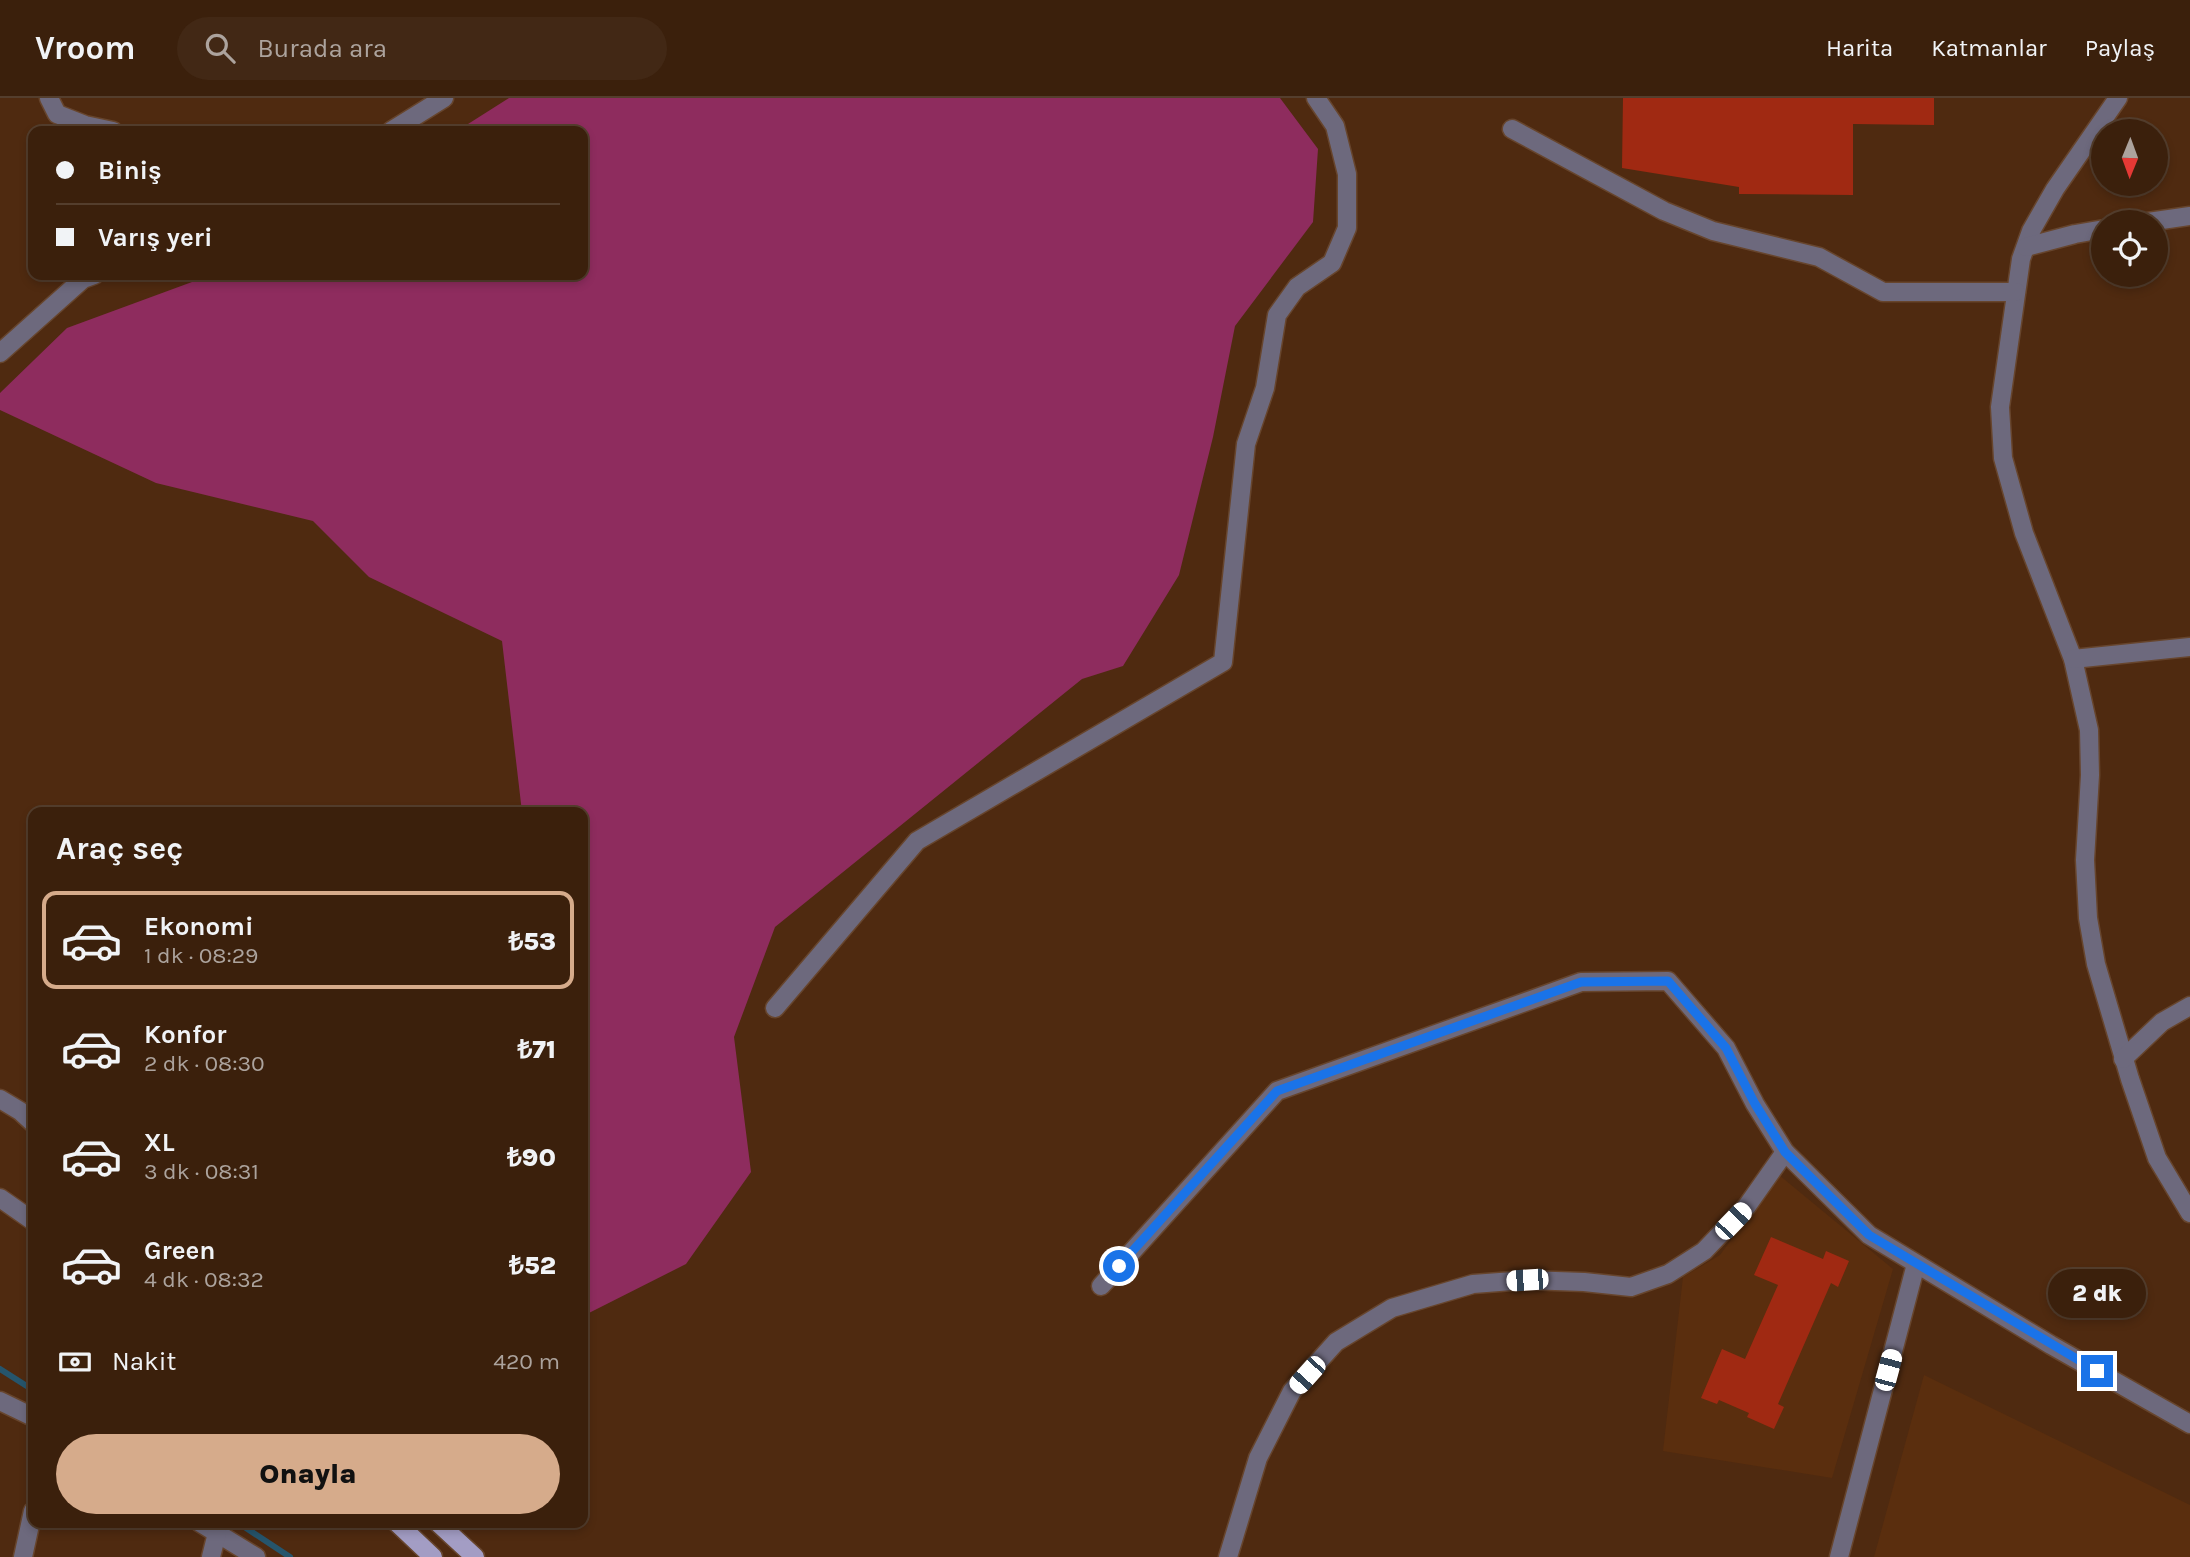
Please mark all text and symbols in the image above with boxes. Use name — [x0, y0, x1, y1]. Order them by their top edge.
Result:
search box — [177, 17, 667, 80]
text: Vroom — [35, 29, 135, 67]
icon: search — [201, 29, 239, 67]
text: Burada ara — [257, 33, 387, 64]
text: Harita — [1826, 34, 1893, 62]
text: Katmanlar — [1931, 34, 2047, 62]
text: Paylaş — [2085, 34, 2155, 62]
north arrow — [2091, 119, 2168, 196]
map controls — [2091, 119, 2168, 287]
text: Biniş — [98, 155, 162, 186]
button: locate — [2091, 210, 2168, 287]
text: Varış yeri — [98, 222, 212, 253]
text: Araç seç — [56, 830, 183, 867]
icon: car — [60, 909, 123, 972]
text: Ekonomi — [144, 911, 253, 942]
text: ₺53 — [508, 926, 556, 957]
text: 1 dk · 08:29 — [144, 942, 258, 969]
icon: car — [60, 1017, 123, 1080]
text: Konfor — [144, 1019, 226, 1050]
text: ₺71 — [517, 1034, 556, 1065]
text: 2 dk · 08:30 — [144, 1050, 265, 1077]
icon: car — [60, 1125, 123, 1188]
text: XL — [144, 1127, 175, 1158]
text: ₺90 — [507, 1142, 556, 1173]
text: 3 dk · 08:31 — [144, 1158, 259, 1185]
car — [1711, 1199, 1756, 1243]
icon: car — [60, 1233, 123, 1296]
text: Green — [144, 1235, 216, 1266]
text: ₺52 — [509, 1250, 556, 1281]
route start — [1103, 1250, 1135, 1282]
text: 4 dk · 08:32 — [144, 1266, 264, 1293]
car — [1506, 1268, 1549, 1292]
callout: 2 dk — [2048, 1270, 2146, 1318]
text: 2 dk — [2072, 1280, 2122, 1307]
icon: cash — [56, 1343, 94, 1381]
text: Nakit — [112, 1346, 176, 1377]
car — [1873, 1347, 1904, 1393]
text: 420 m — [493, 1348, 560, 1375]
car — [1286, 1352, 1329, 1398]
route end — [2081, 1355, 2113, 1387]
button: Onayla — [56, 1434, 560, 1514]

